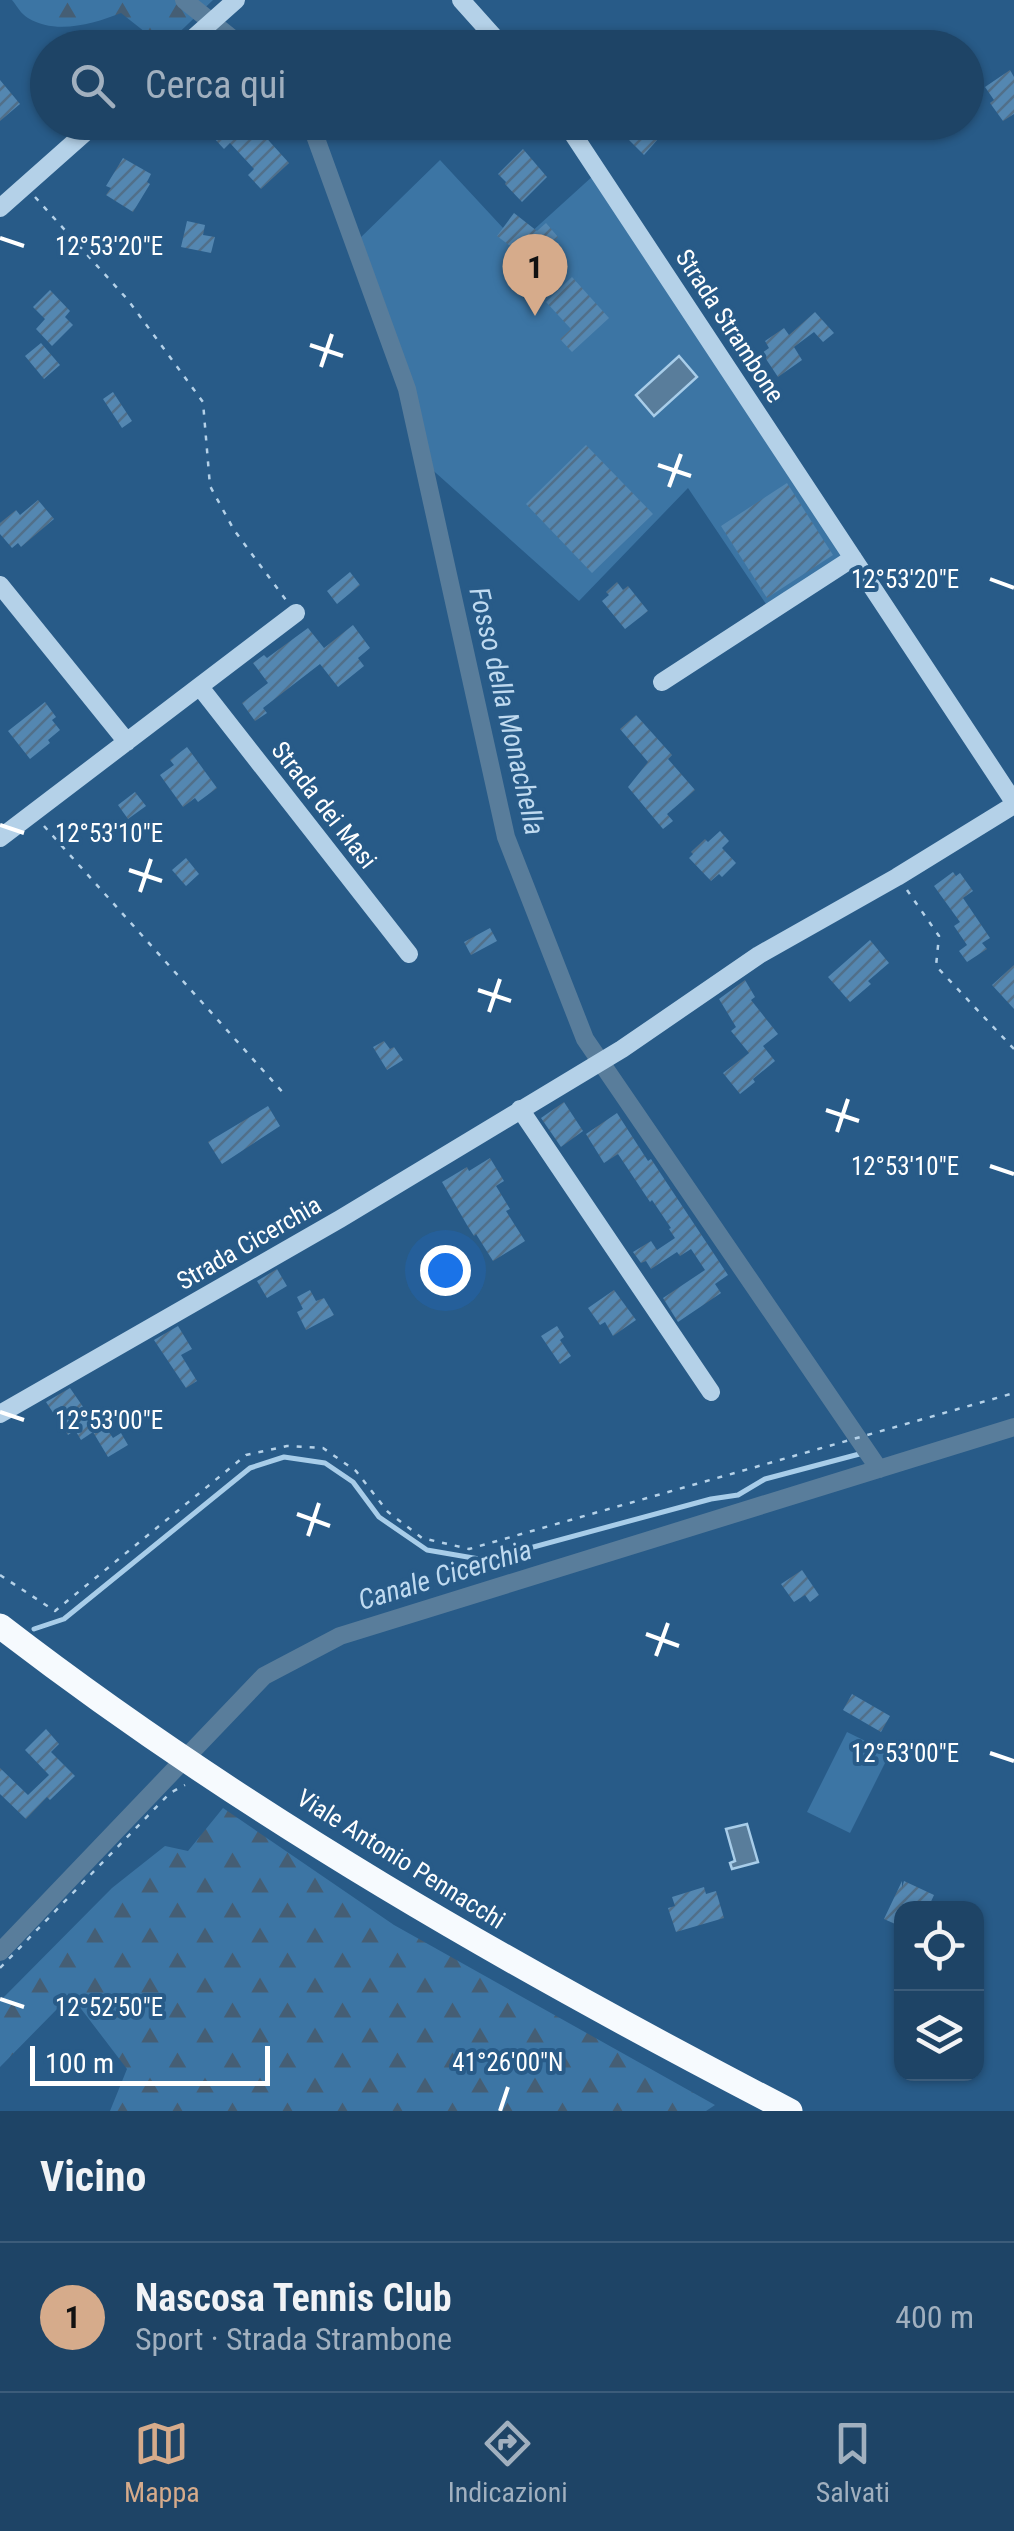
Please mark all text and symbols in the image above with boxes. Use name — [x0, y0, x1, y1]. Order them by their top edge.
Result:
search box — [30, 30, 984, 140]
icon: search — [65, 58, 120, 113]
text: Cerca qui — [145, 63, 286, 107]
text: 12°53'20"E — [55, 232, 163, 261]
pin: 1 — [502, 234, 568, 316]
street label: Strada Strambone — [670, 244, 790, 408]
text: 12°53'20"E — [851, 565, 959, 594]
water label: Fosso della Monachella — [462, 584, 552, 838]
street label: Strada dei Masi — [265, 736, 383, 874]
text: 12°53'10"E — [55, 819, 163, 848]
text: 12°53'10"E — [851, 1152, 959, 1181]
street label: Strada Cicerchia — [172, 1190, 326, 1296]
your location — [420, 1245, 471, 1296]
text: 12°53'00"E — [55, 1406, 163, 1435]
water label: Canale Cicerchia — [354, 1533, 536, 1617]
text: 12°53'00"E — [851, 1739, 959, 1768]
street label: Viale Antonio Pennacchi — [292, 1783, 510, 1935]
map controls — [894, 1901, 984, 2081]
button: locate — [894, 1901, 984, 1991]
button: layers — [894, 1991, 984, 2081]
text: 12°52'50"E — [55, 1993, 163, 2022]
scale bar — [30, 2041, 270, 2086]
text: 100 m — [45, 2047, 114, 2080]
text: 41°26'00"N — [452, 2048, 564, 2077]
text: Vicino — [40, 2152, 146, 2201]
text: Nascosa Tennis Club — [135, 2276, 452, 2320]
text: 1 — [64, 2298, 81, 2336]
text: 400 m — [895, 2298, 974, 2336]
text: Sport · Strada Strambone — [135, 2320, 452, 2358]
tab: Mappa — [124, 2416, 200, 2509]
tab: Indicazioni — [448, 2416, 568, 2509]
tab: Salvati — [816, 2416, 890, 2509]

